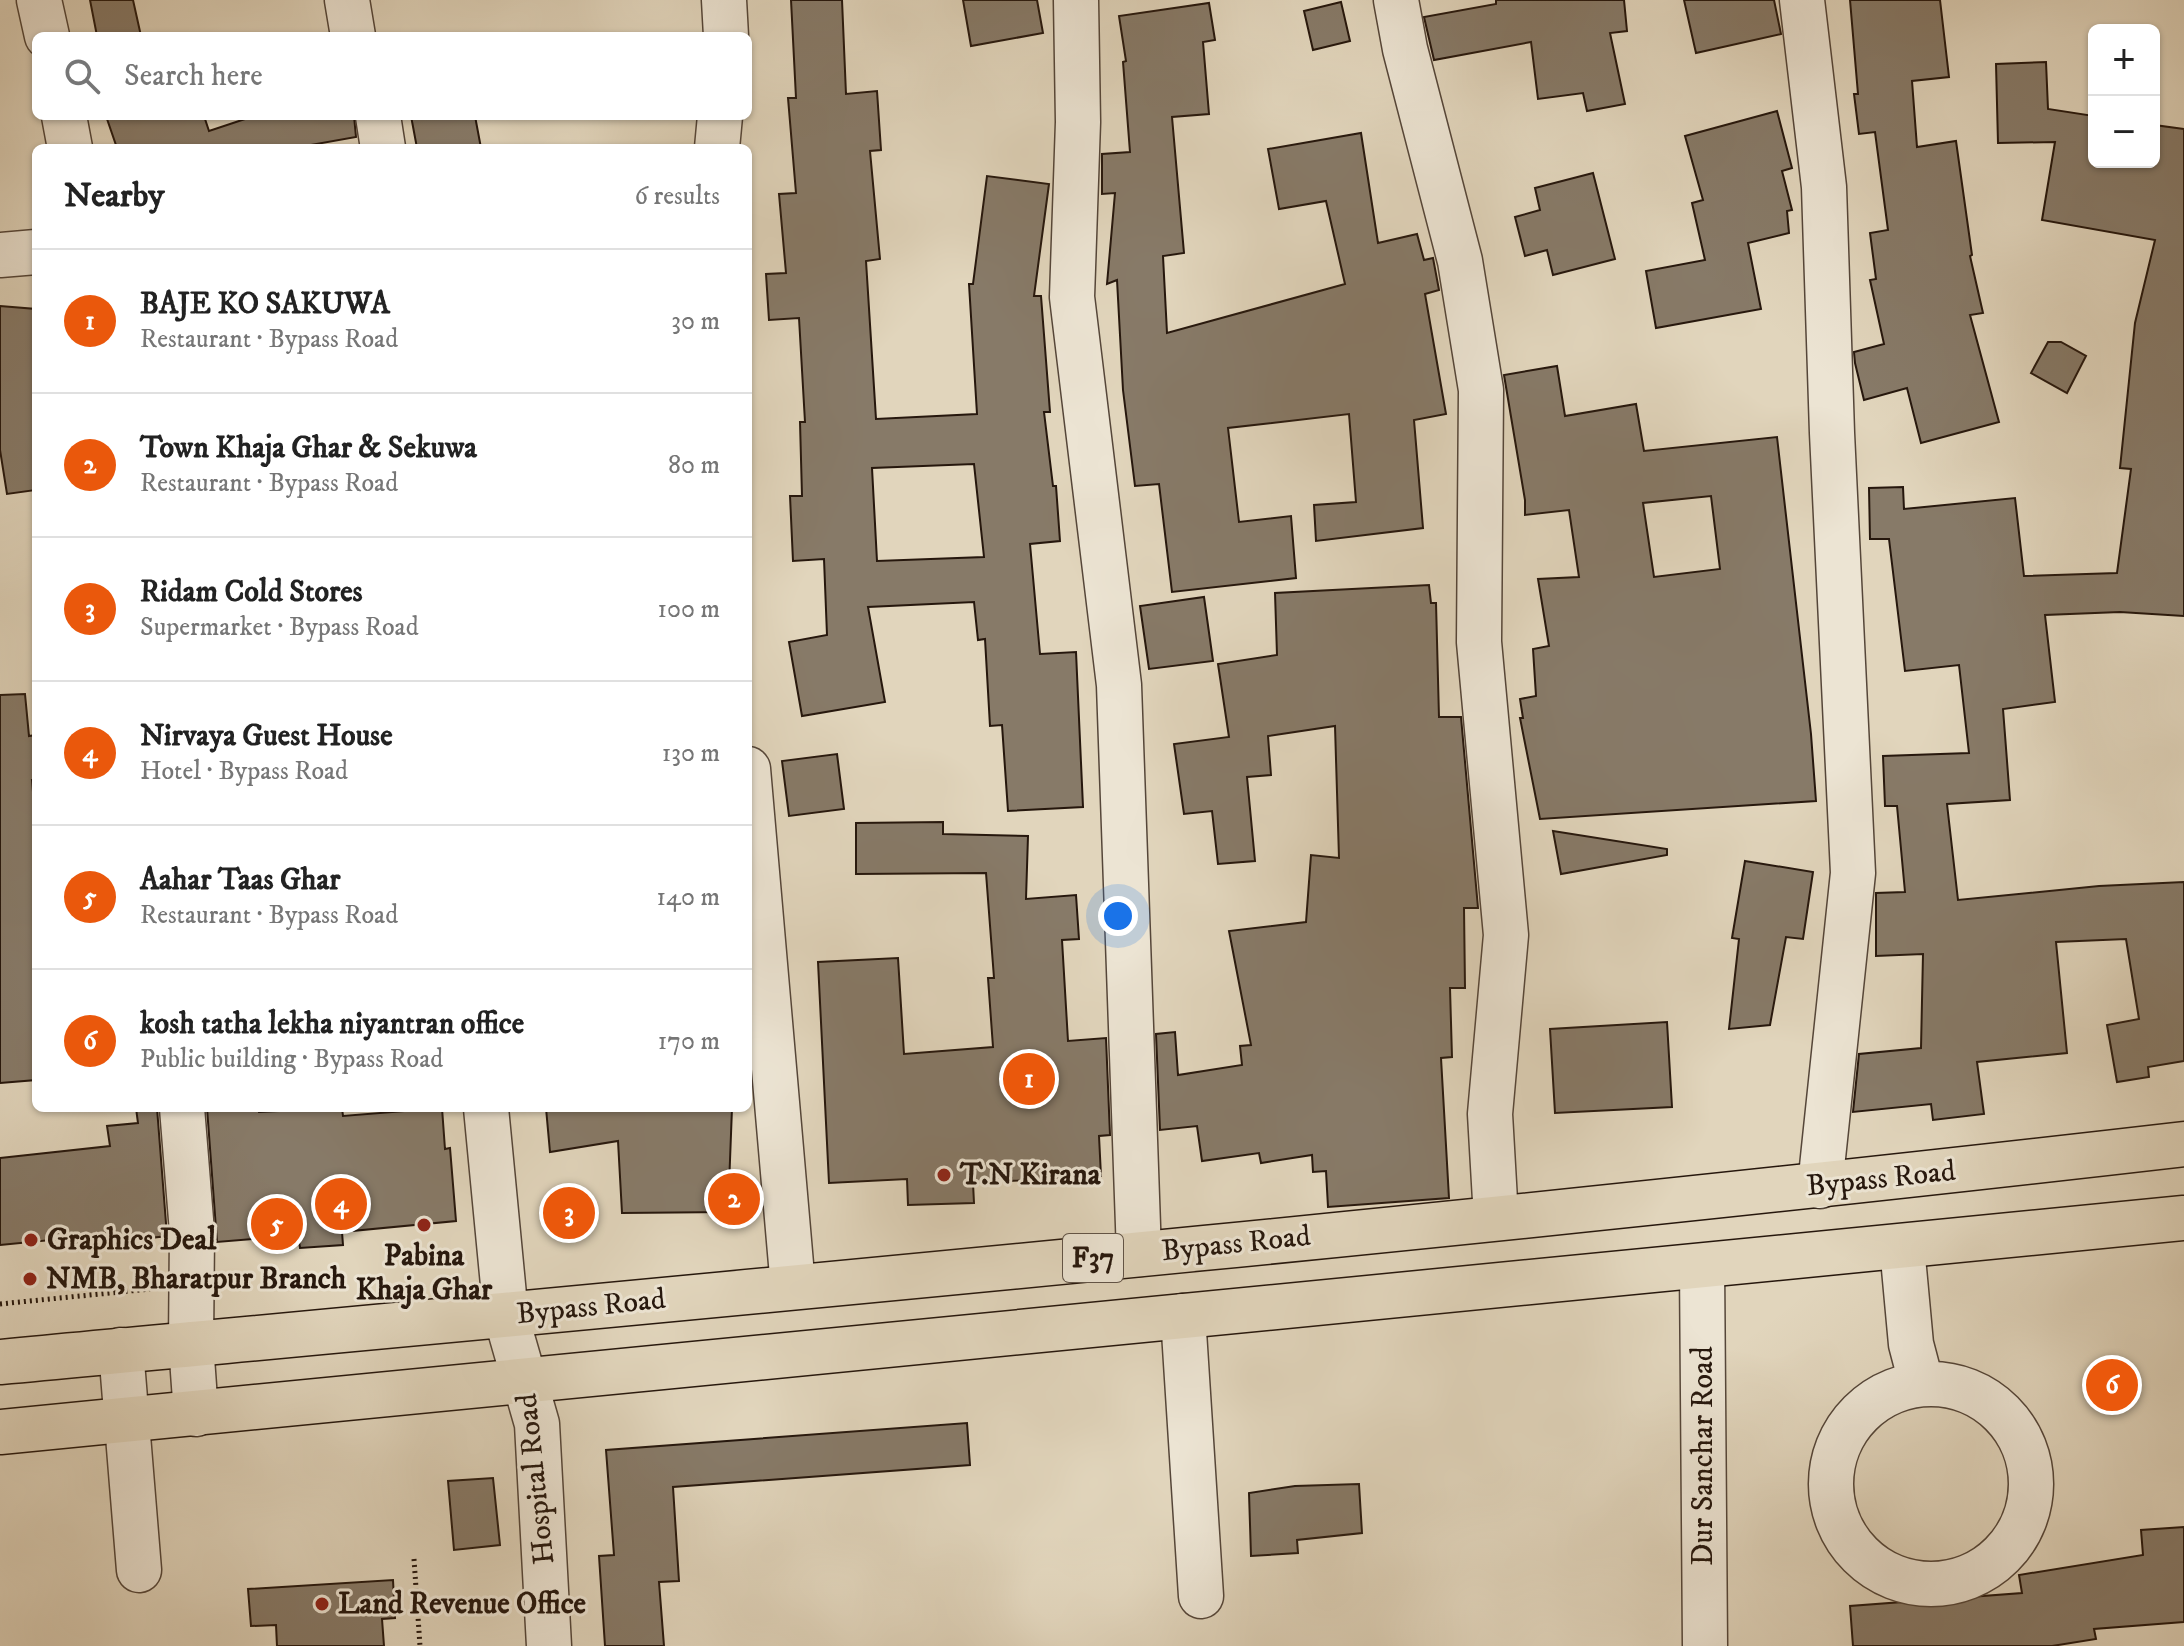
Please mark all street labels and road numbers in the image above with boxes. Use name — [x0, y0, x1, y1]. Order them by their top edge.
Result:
street label: Bypass Road — [1805, 1153, 1957, 1205]
street label: Bypass Road — [1160, 1218, 1312, 1270]
road number: F37 — [1063, 1234, 1123, 1282]
street label: Bypass Road — [515, 1281, 667, 1333]
street label: Dur Sanchar Road — [1685, 1346, 1722, 1566]
street label: Hospital Road — [509, 1392, 563, 1566]

